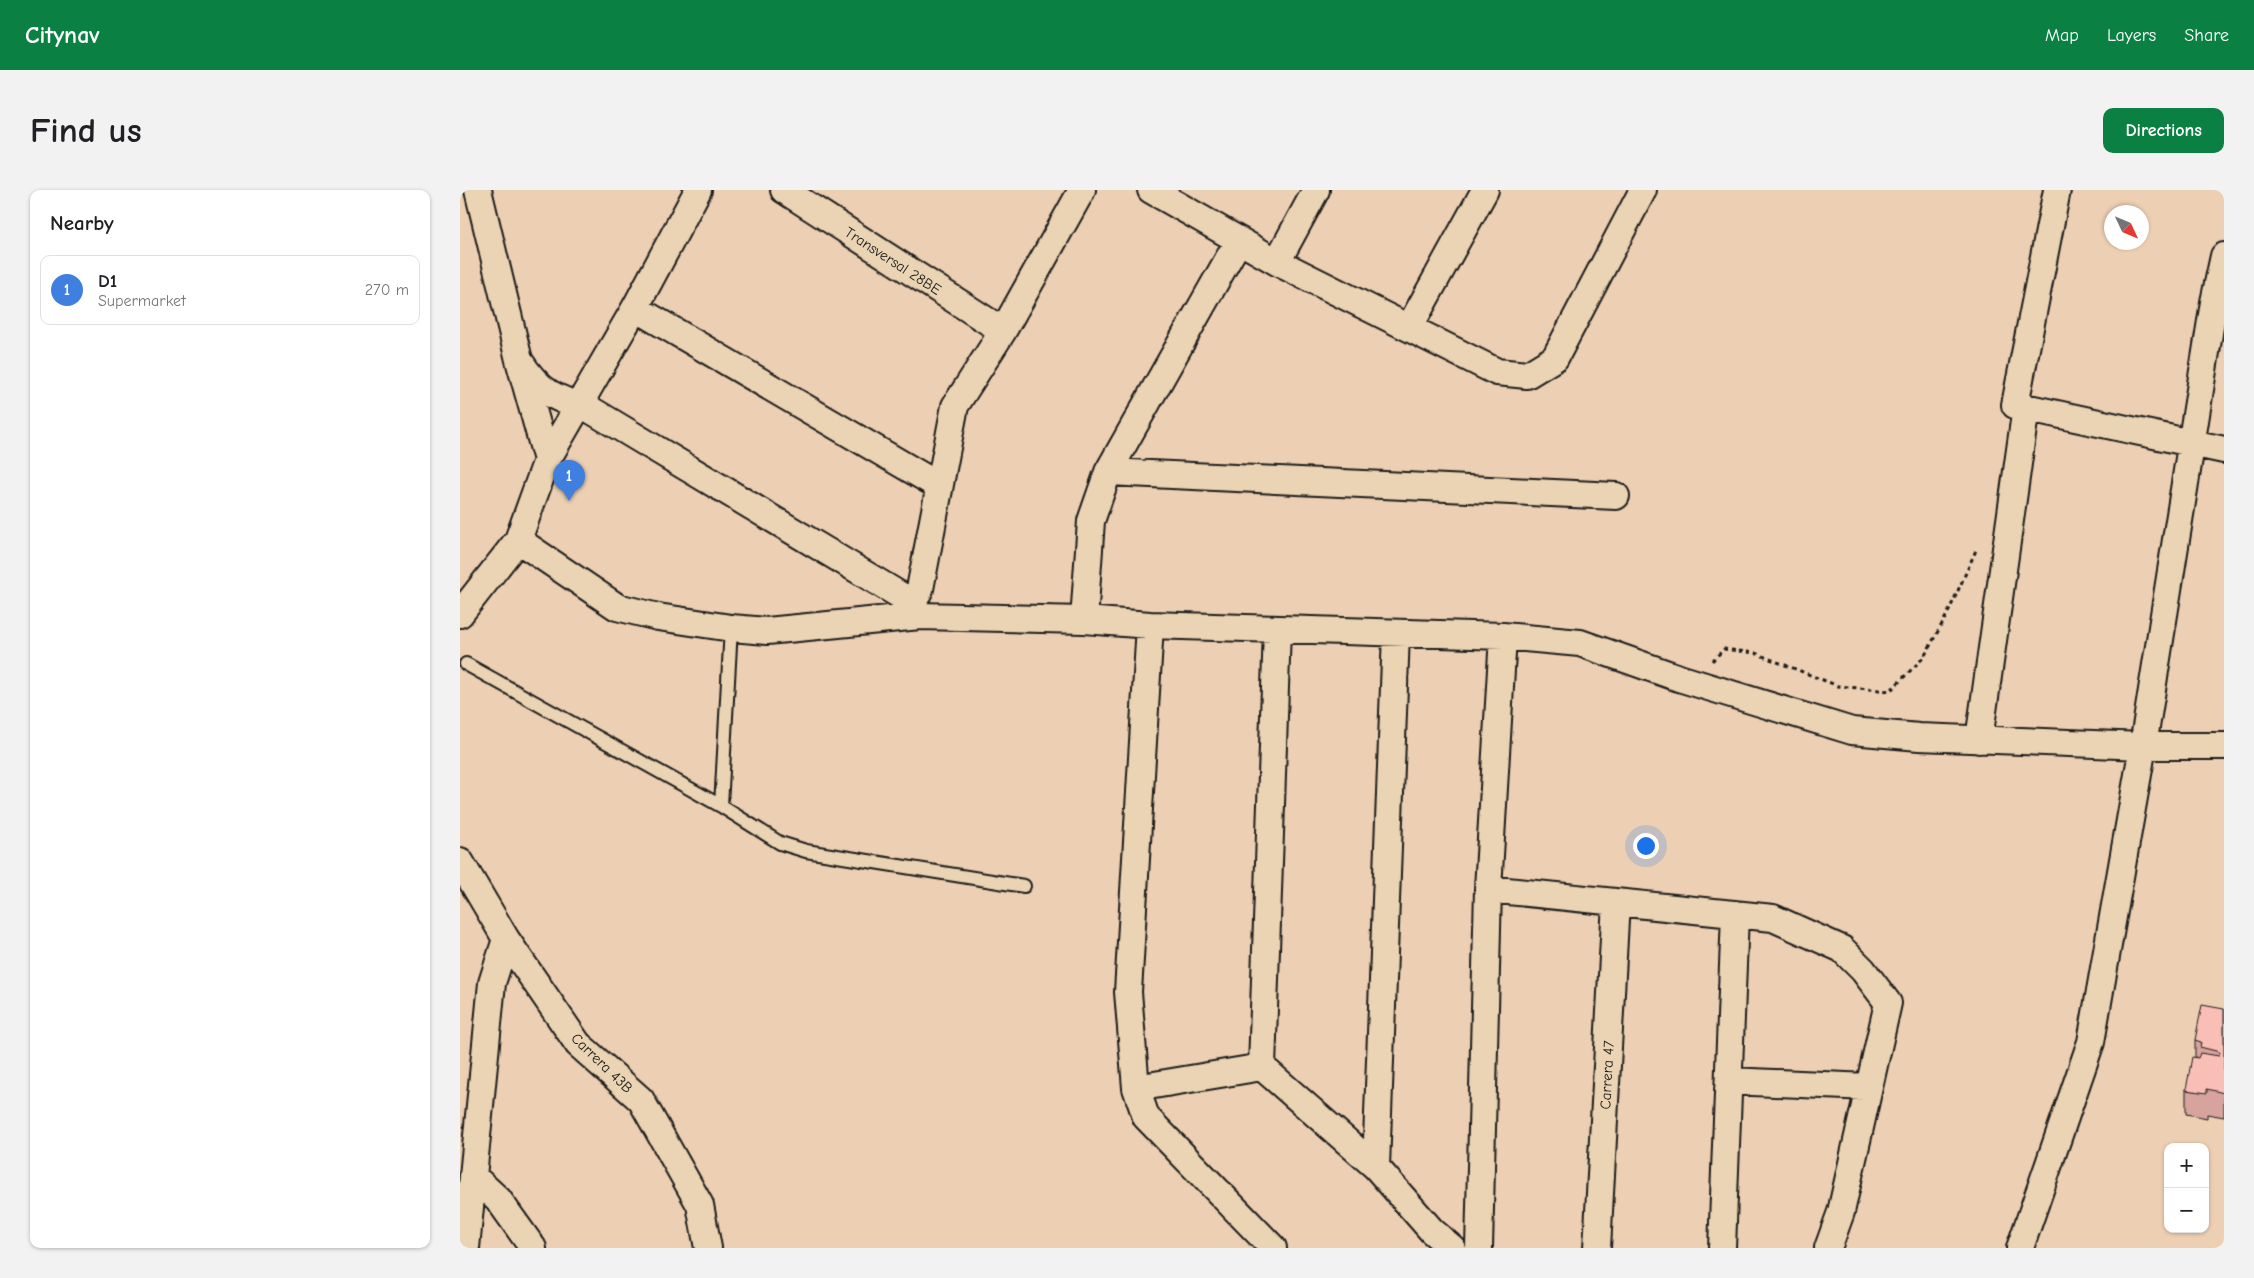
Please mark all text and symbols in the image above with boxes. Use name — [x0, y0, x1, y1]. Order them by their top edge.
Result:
text: Citynav — [25, 21, 100, 49]
text: Map — [2045, 25, 2079, 46]
text: Layers — [2107, 25, 2156, 46]
text: Share — [2184, 25, 2229, 46]
button: Directions — [2103, 108, 2224, 153]
text: Find us — [30, 110, 142, 151]
north arrow — [2104, 205, 2149, 250]
text: Nearby — [50, 211, 114, 235]
street label: Transversal 28BE — [841, 223, 945, 299]
text: D1 — [98, 270, 117, 292]
text: 1 — [64, 281, 70, 299]
text: 270 m — [365, 281, 409, 299]
text: Supermarket — [98, 292, 186, 310]
pin: 1 — [553, 460, 585, 501]
your location — [1633, 833, 1659, 859]
street label: Carrera 43B — [567, 1029, 637, 1097]
street label: Carrera 47 — [1596, 1040, 1618, 1110]
map controls — [2164, 1143, 2209, 1233]
button: + — [2164, 1143, 2209, 1188]
button: − — [2164, 1188, 2209, 1233]

